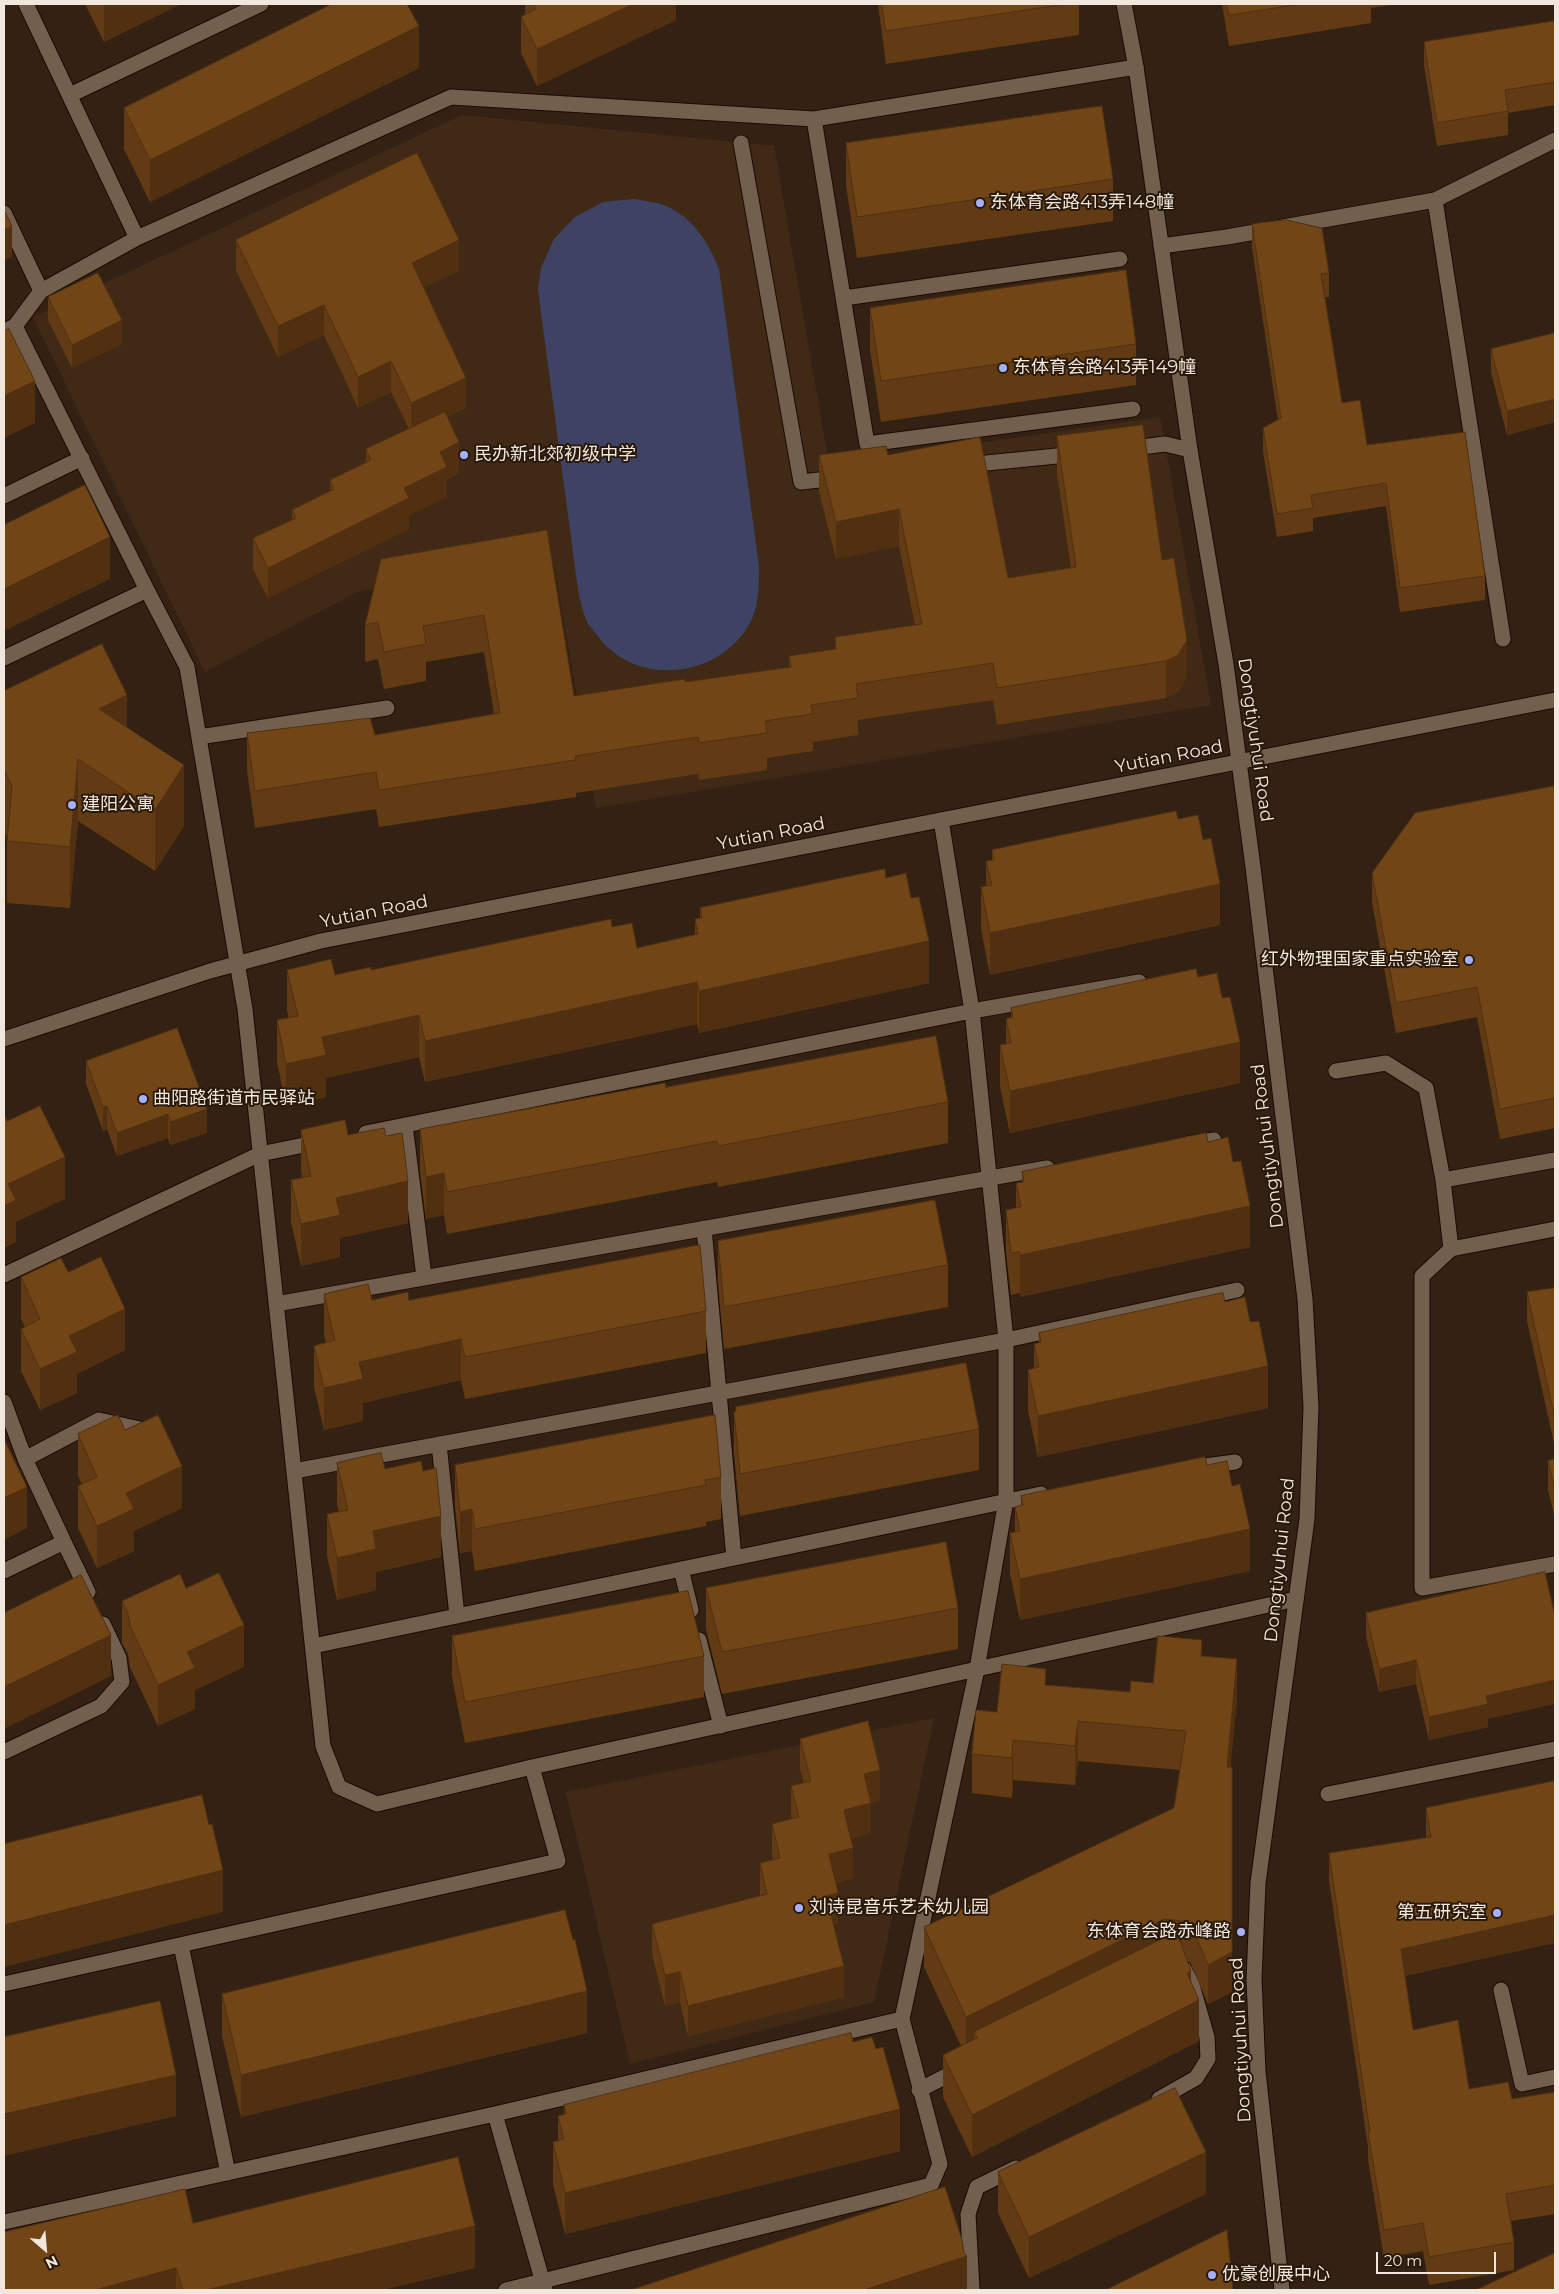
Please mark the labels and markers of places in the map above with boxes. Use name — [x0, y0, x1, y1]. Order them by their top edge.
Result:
place label: 东体育会路413弄148幢 — [990, 192, 1174, 214]
marker: 东体育会路413弄148幢 — [974, 197, 986, 209]
place label: 东体育会路413弄149幢 — [1013, 357, 1196, 379]
marker: 东体育会路413弄149幢 — [997, 362, 1009, 374]
place label: 民办新北郊初级中学 — [474, 444, 636, 466]
marker: 民办新北郊初级中学 — [458, 449, 470, 461]
place label: 建阳公寓 — [82, 794, 154, 816]
marker: 建阳公寓 — [66, 799, 78, 811]
place label: 红外物理国家重点实验室 — [1261, 949, 1459, 971]
marker: 红外物理国家重点实验室 — [1463, 954, 1475, 966]
place label: 曲阳路街道市民驿站 — [153, 1088, 315, 1110]
marker: 曲阳路街道市民驿站 — [137, 1093, 149, 1105]
place label: 刘诗昆音乐艺术幼儿园 — [809, 1897, 989, 1919]
marker: 刘诗昆音乐艺术幼儿园 — [793, 1902, 805, 1914]
place label: 第五研究室 — [1397, 1902, 1487, 1924]
marker: 第五研究室 — [1491, 1907, 1503, 1919]
place label: 东体育会路赤峰路 — [1087, 1921, 1231, 1943]
marker: 东体育会路赤峰路 — [1235, 1926, 1247, 1938]
place label: 优豪创展中心 — [1222, 2264, 1330, 2286]
marker: 优豪创展中心 — [1206, 2269, 1218, 2281]

